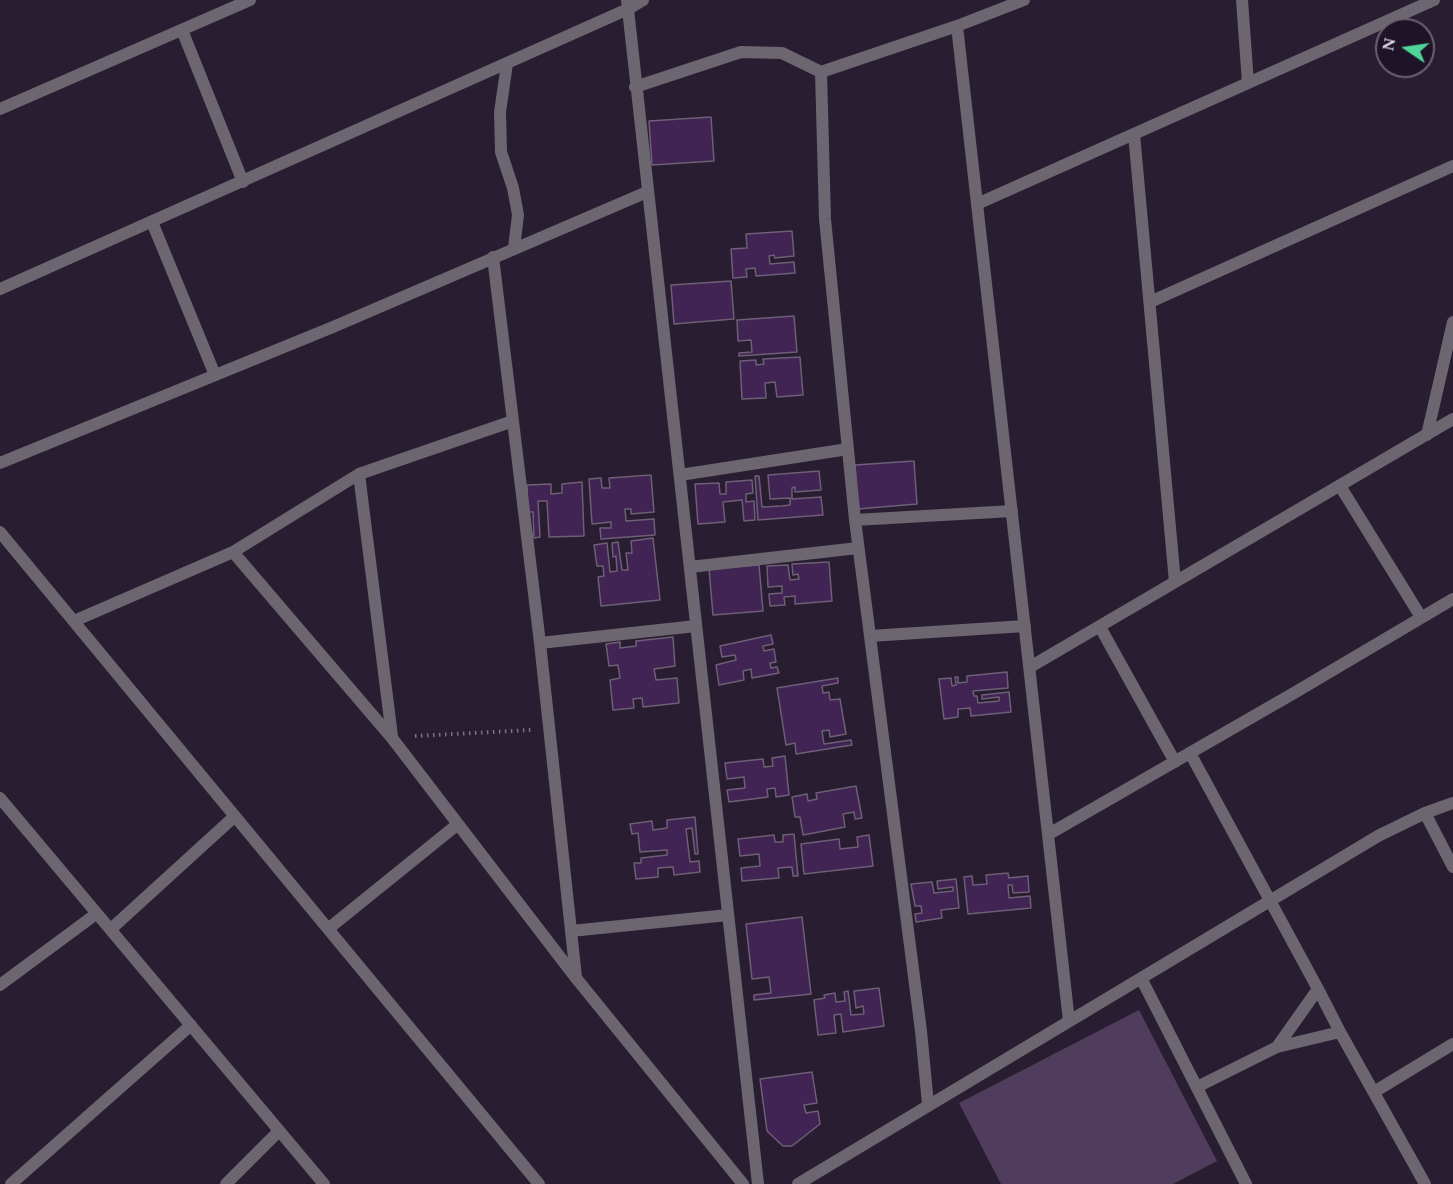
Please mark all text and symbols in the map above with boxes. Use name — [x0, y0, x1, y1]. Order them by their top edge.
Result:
north arrow — [1375, 18, 1435, 78]
text: N — [1376, 35, 1403, 53]

